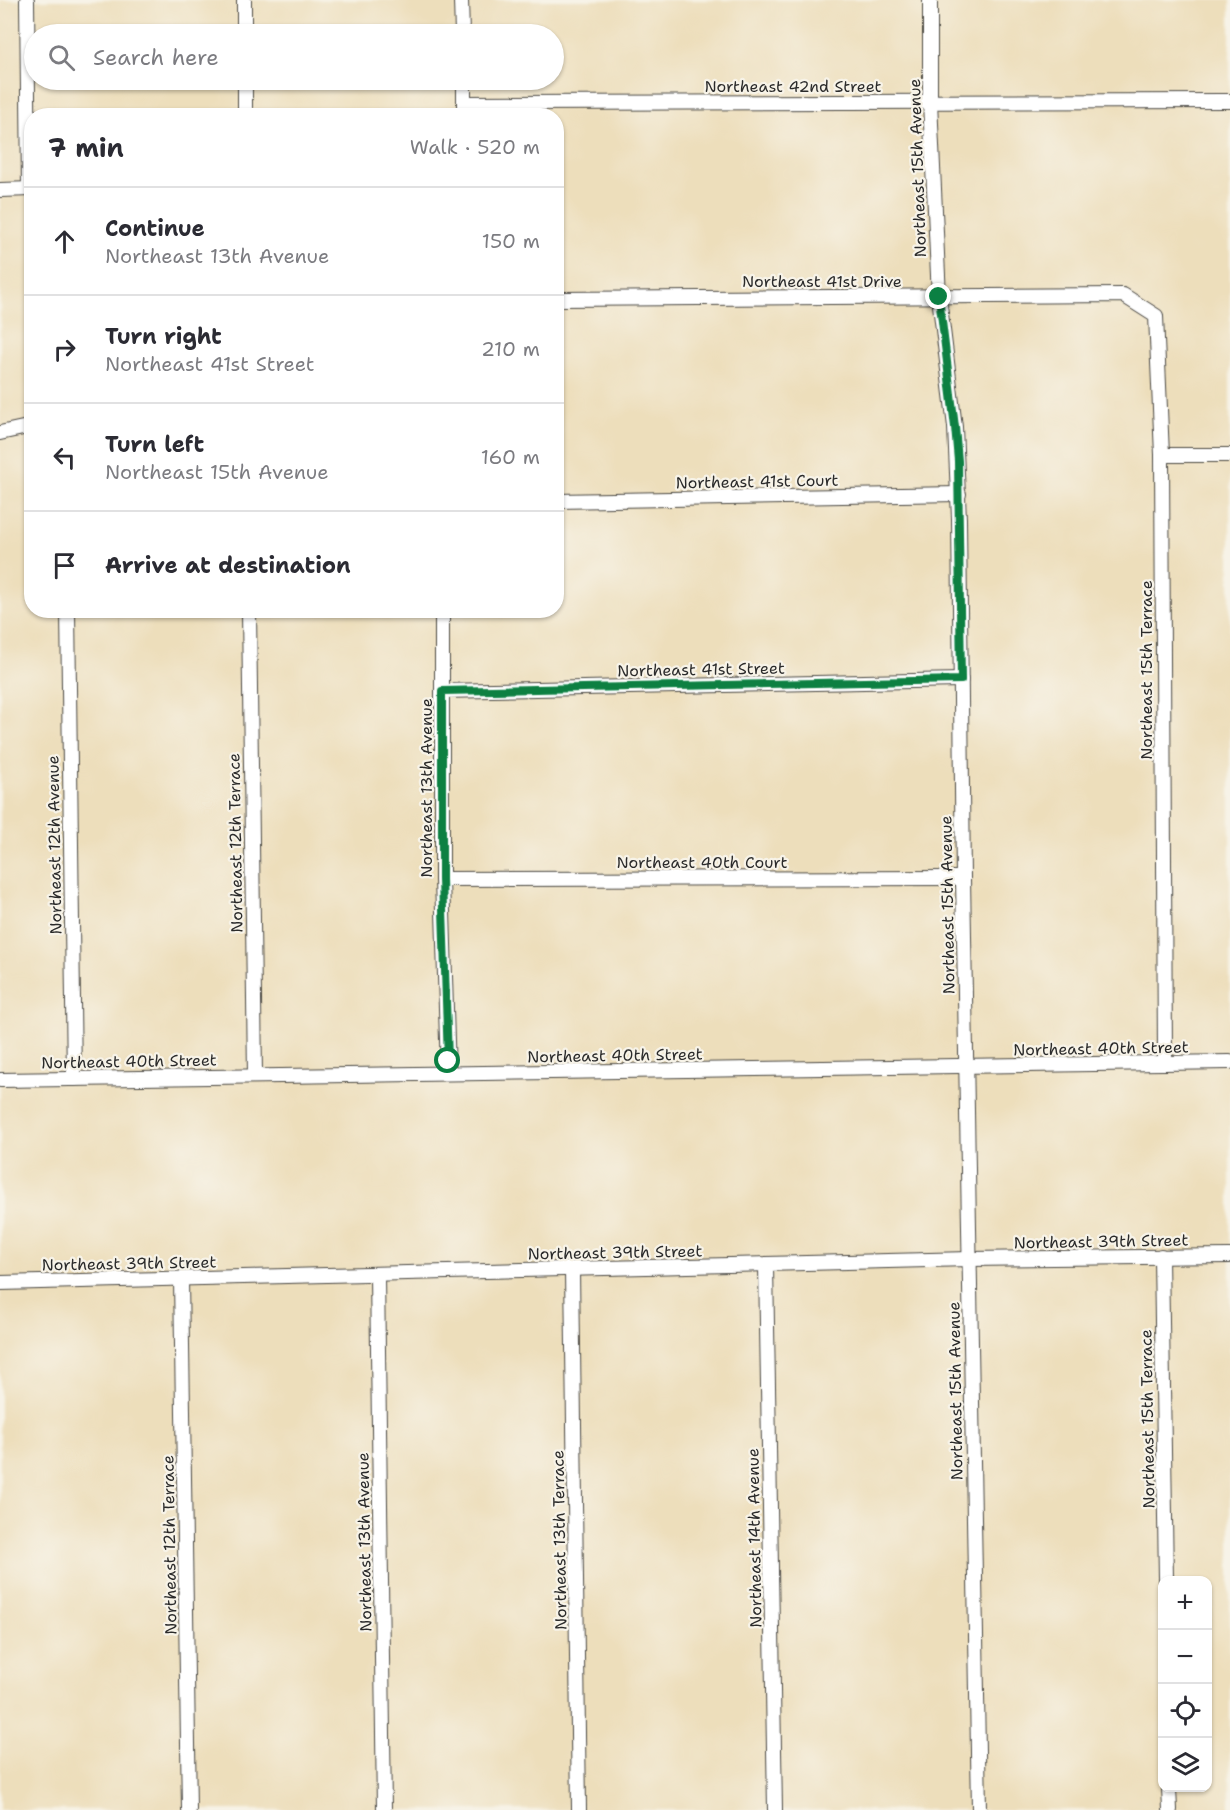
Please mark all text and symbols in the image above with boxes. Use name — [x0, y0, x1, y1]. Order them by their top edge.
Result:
search box — [24, 24, 564, 90]
icon: search — [45, 41, 78, 74]
text: Search here — [93, 43, 219, 72]
street label: Northeast 42nd Street — [704, 76, 882, 97]
street label: Northeast 15th Avenue — [904, 78, 931, 258]
text: 7 min — [48, 130, 124, 165]
text: Walk · 520 m — [410, 134, 540, 160]
text: Continue — [105, 214, 205, 243]
icon: ahead — [48, 225, 81, 258]
text: 150 m — [482, 228, 540, 254]
text: Northeast 13th Avenue — [105, 243, 329, 269]
street label: Northeast 41st Drive — [742, 271, 902, 292]
route end — [925, 283, 951, 309]
text: Turn right — [105, 322, 222, 351]
icon: right — [48, 333, 81, 366]
text: 210 m — [481, 336, 540, 362]
text: Northeast 41st Street — [105, 351, 315, 377]
text: Turn left — [105, 430, 204, 459]
icon: left — [48, 441, 81, 474]
text: 160 m — [481, 444, 540, 470]
text: Northeast 15th Avenue — [105, 459, 329, 485]
street label: Northeast 41st Court — [675, 470, 839, 493]
icon: arrive — [48, 549, 81, 582]
text: Arrive at destination — [105, 551, 351, 580]
street label: Northeast 15th Terrace — [1136, 580, 1157, 760]
street label: Northeast 41st Street — [617, 658, 785, 681]
street label: Northeast 13th Avenue — [416, 698, 437, 878]
street label: Northeast 12th Terrace — [223, 753, 248, 933]
street label: Northeast 12th Avenue — [42, 755, 67, 935]
street label: Northeast 15th Avenue — [935, 815, 960, 995]
street label: Northeast 40th Court — [617, 852, 787, 873]
street label: Northeast 40th Street — [1013, 1036, 1189, 1061]
street label: Northeast 40th Street — [527, 1043, 703, 1068]
route start — [434, 1047, 460, 1073]
street label: Northeast 40th Street — [41, 1049, 217, 1074]
street label: Northeast 39th Street — [1014, 1229, 1188, 1254]
street label: Northeast 39th Street — [528, 1240, 702, 1265]
street label: Northeast 39th Street — [42, 1251, 216, 1276]
street label: Northeast 15th Avenue — [943, 1301, 968, 1481]
street label: Northeast 15th Terrace — [1135, 1329, 1160, 1509]
street label: Northeast 14th Avenue — [742, 1448, 767, 1628]
street label: Northeast 13th Terrace — [547, 1450, 572, 1630]
street label: Northeast 13th Avenue — [352, 1452, 377, 1632]
street label: Northeast 12th Terrace — [157, 1455, 182, 1635]
map controls — [1158, 1576, 1212, 1792]
button: + — [1158, 1576, 1212, 1630]
button: − — [1158, 1630, 1212, 1684]
button: locate — [1158, 1684, 1212, 1738]
button: layers — [1158, 1738, 1212, 1792]

